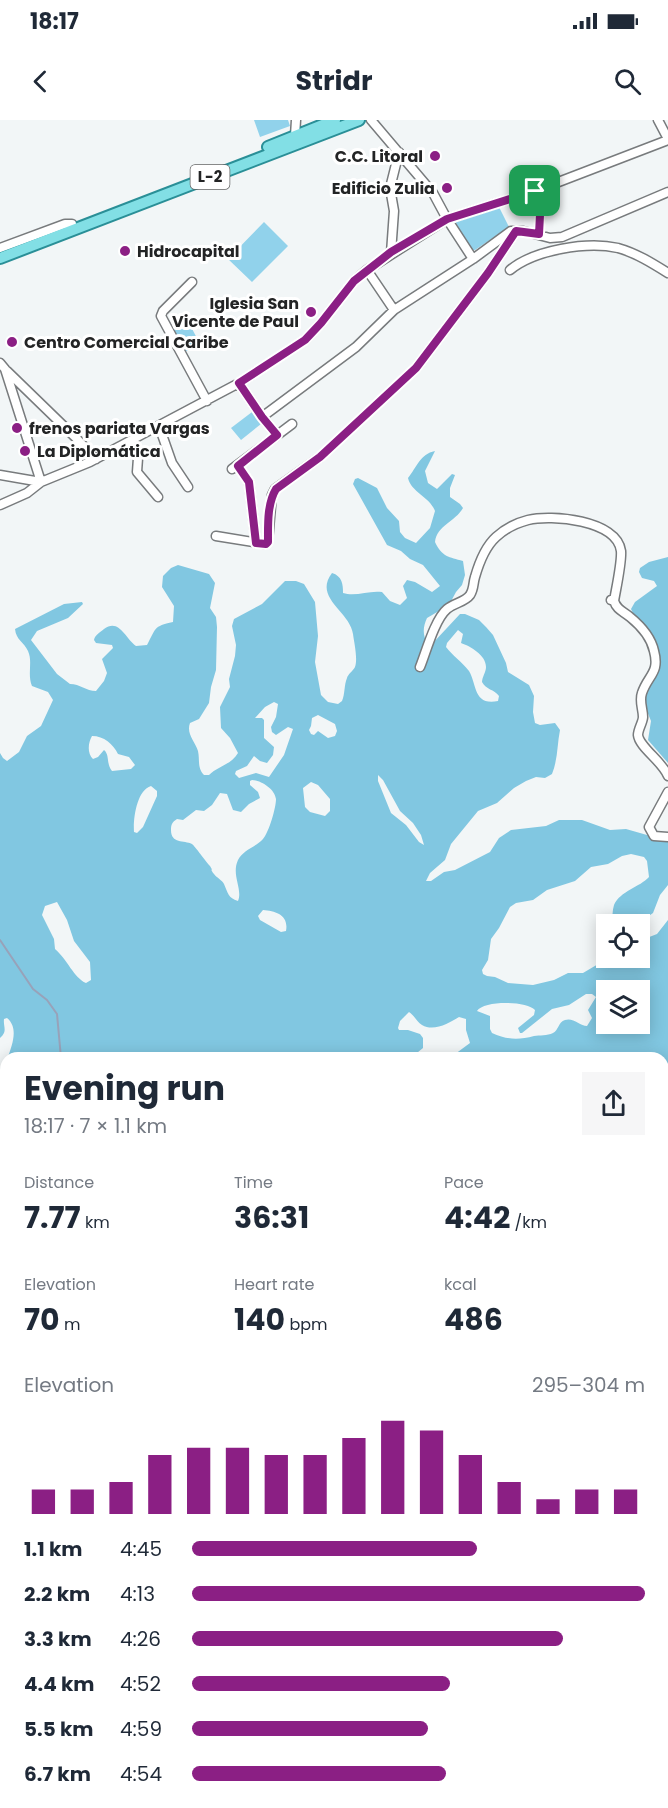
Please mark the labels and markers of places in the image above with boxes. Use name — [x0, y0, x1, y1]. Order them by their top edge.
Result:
place label: C.C. Litoral — [335, 145, 423, 168]
marker: C.C. Litoral — [428, 149, 442, 163]
pin — [509, 165, 560, 216]
place label: Edificio Zulia — [332, 177, 435, 200]
marker: Edificio Zulia — [440, 181, 454, 195]
place label: Hidrocapital — [137, 240, 240, 263]
marker: Hidrocapital — [118, 244, 132, 258]
place label: Iglesia San Vicente de Paul — [172, 292, 299, 333]
marker: Iglesia San Vicente de Paul — [304, 305, 318, 319]
place label: Centro Comercial Caribe — [24, 331, 229, 354]
marker: Centro Comercial Caribe — [5, 335, 19, 349]
place label: frenos pariata Vargas — [29, 417, 210, 440]
marker: frenos pariata Vargas — [10, 421, 24, 435]
place label: La Diplomática — [37, 440, 161, 463]
marker: La Diplomática — [18, 444, 32, 458]

